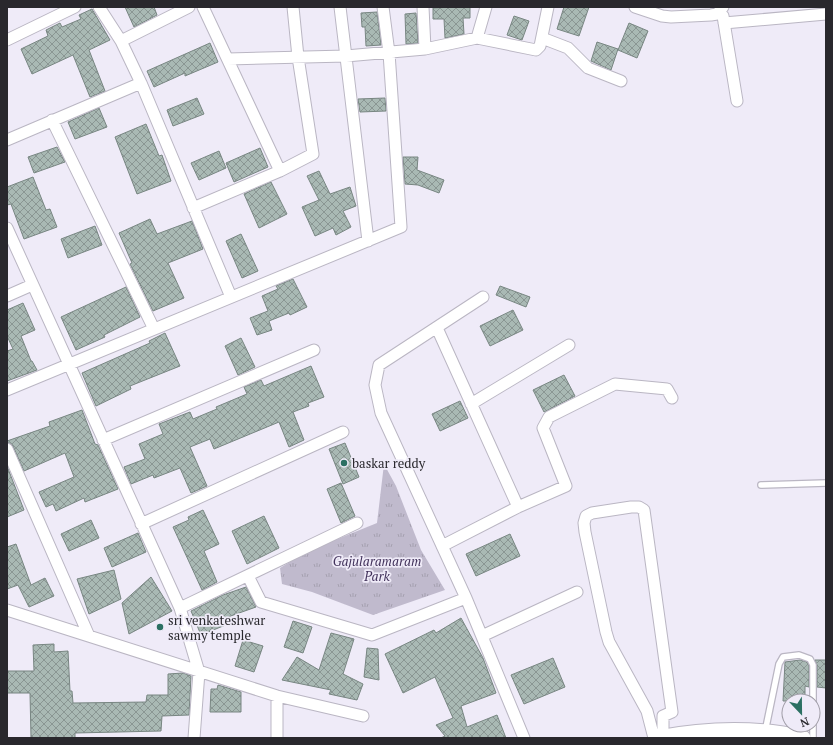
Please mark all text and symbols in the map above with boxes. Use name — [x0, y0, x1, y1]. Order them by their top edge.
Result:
place label: baskar reddy — [352, 454, 426, 472]
marker: baskar reddy — [339, 458, 349, 468]
park label: Gajularamaram Park — [333, 552, 421, 585]
place label: sri venkateshwar sawmy temple — [168, 611, 265, 644]
marker: sri venkateshwar sawmy temple — [155, 622, 165, 632]
north arrow — [781, 693, 821, 733]
text: N — [798, 714, 811, 731]

